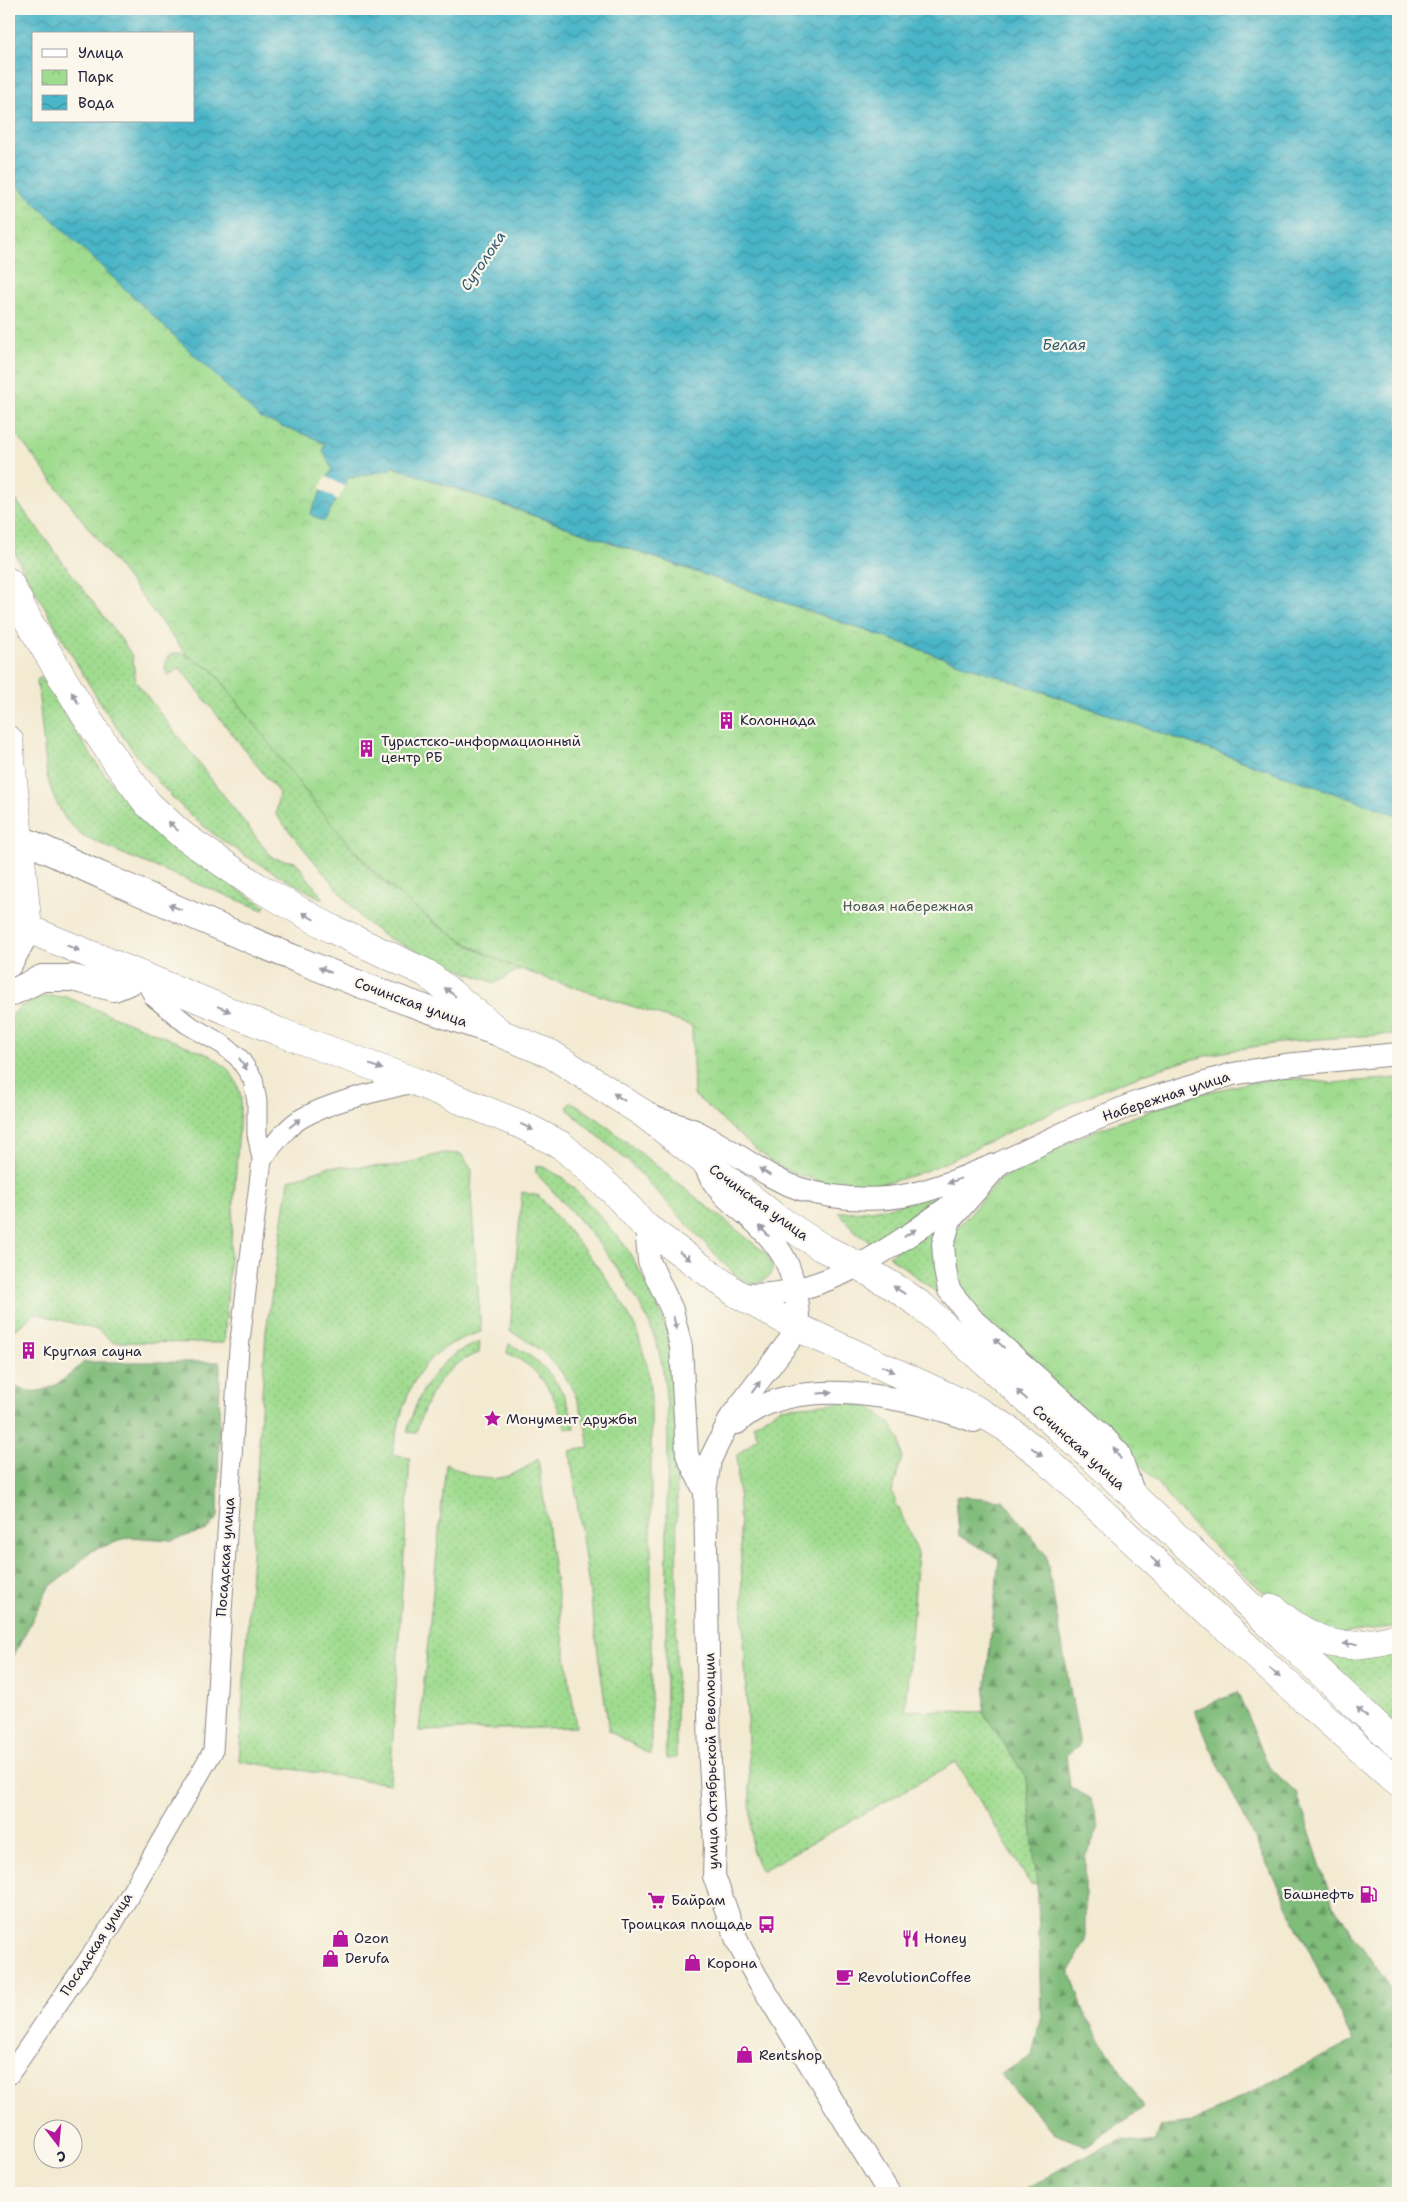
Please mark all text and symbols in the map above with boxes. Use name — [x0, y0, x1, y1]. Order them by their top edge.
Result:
legend — [32, 32, 195, 122]
text: Улица — [78, 43, 124, 63]
text: Парк — [78, 67, 114, 87]
text: Вода — [78, 93, 115, 113]
water label: Сутолока — [456, 227, 510, 295]
water label: Белая — [1042, 335, 1086, 355]
one-way arrow — [70, 691, 79, 704]
building icon: Колоннада — [716, 710, 736, 730]
place label: Колоннада — [740, 711, 816, 729]
place label: Туристско-информационный центр РБ — [381, 732, 581, 766]
building icon: Туристско-информационный центр РБ — [357, 739, 377, 759]
one-way arrow — [167, 820, 179, 832]
park label: Новая набережная — [842, 897, 974, 915]
one-way arrow — [168, 902, 182, 910]
one-way arrow — [301, 911, 315, 920]
one-way arrow — [66, 945, 81, 952]
one-way arrow — [318, 965, 332, 973]
street label: Сочинская улица — [352, 973, 470, 1031]
one-way arrow — [444, 987, 457, 998]
one-way arrow — [217, 1005, 232, 1013]
one-way arrow — [238, 1057, 248, 1071]
one-way arrow — [369, 1063, 384, 1071]
street label: Набережная улица — [1100, 1067, 1232, 1125]
one-way arrow — [612, 1093, 626, 1102]
one-way arrow — [289, 1118, 302, 1129]
one-way arrow — [519, 1123, 534, 1132]
street label: Сочинская улица — [706, 1160, 813, 1244]
one-way arrow — [758, 1167, 771, 1177]
one-way arrow — [946, 1177, 961, 1185]
one-way arrow — [758, 1225, 770, 1237]
one-way arrow — [903, 1228, 916, 1238]
one-way arrow — [678, 1251, 692, 1261]
one-way arrow — [892, 1285, 905, 1295]
one-way arrow — [671, 1315, 679, 1330]
one-way arrow — [993, 1337, 1005, 1349]
building icon: Круглая сауна — [19, 1341, 39, 1361]
place label: Круглая сауна — [43, 1342, 142, 1360]
one-way arrow — [880, 1365, 895, 1373]
one-way arrow — [750, 1381, 761, 1394]
one-way arrow — [817, 1389, 833, 1397]
one-way arrow — [1017, 1389, 1029, 1401]
street label: Сочинская улица — [1029, 1401, 1129, 1494]
place icon: Монумент дружбы — [482, 1409, 502, 1429]
place label: Монумент дружбы — [506, 1410, 637, 1428]
one-way arrow — [1030, 1446, 1043, 1457]
one-way arrow — [1113, 1447, 1122, 1460]
street label: Посадская улица — [212, 1496, 238, 1617]
one-way arrow — [1150, 1556, 1162, 1568]
one-way arrow — [1342, 1640, 1358, 1648]
street label: улица Октябрьской Революции — [700, 1653, 722, 1869]
one-way arrow — [1269, 1667, 1281, 1679]
one-way arrow — [1357, 1706, 1369, 1718]
fuel station icon: Башнефть — [1358, 1884, 1378, 1904]
place label: Башнефть — [1283, 1885, 1354, 1903]
street label: Посадская улица — [56, 1889, 136, 1999]
supermarket icon: Байрам — [647, 1890, 667, 1910]
place label: Байрам — [671, 1891, 725, 1909]
bus stop icon: Троицкая площадь — [756, 1914, 776, 1934]
place label: Троицкая площадь — [621, 1915, 752, 1933]
shop icon: Ozon — [330, 1928, 350, 1948]
restaurant icon: Honey — [900, 1928, 920, 1948]
place label: Ozon — [354, 1929, 389, 1947]
place label: Honey — [924, 1929, 967, 1947]
shop icon: Derufa — [321, 1948, 341, 1968]
place label: Derufa — [345, 1949, 389, 1967]
shop icon: Корона — [683, 1953, 703, 1973]
place label: Корона — [707, 1954, 757, 1972]
cafe icon: RevolutionCoffee — [834, 1967, 854, 1987]
place label: RevolutionCoffee — [858, 1968, 972, 1986]
shop icon: Rentshop — [735, 2045, 755, 2065]
place label: Rentshop — [759, 2046, 822, 2064]
north arrow — [32, 2120, 82, 2170]
text: С — [55, 2147, 68, 2166]

